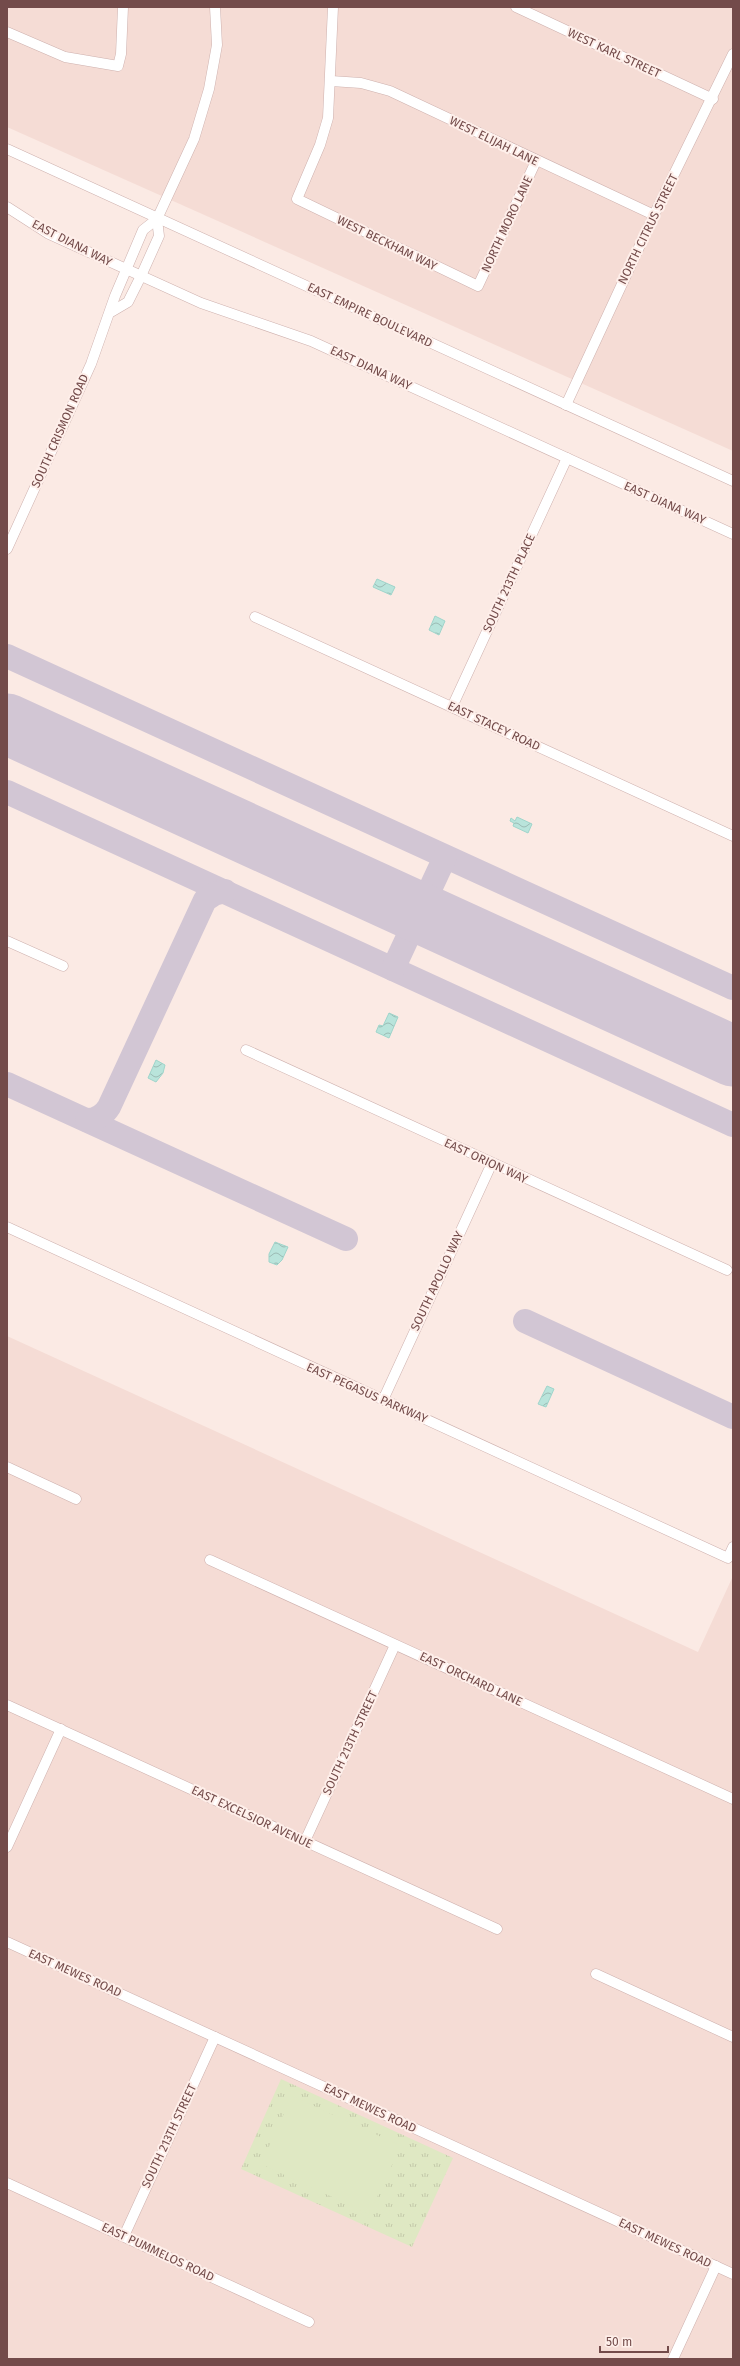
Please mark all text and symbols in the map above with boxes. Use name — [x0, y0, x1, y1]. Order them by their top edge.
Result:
street label: WEST KARL STREET — [565, 25, 663, 81]
street label: WEST ELIJAH LANE — [447, 113, 541, 169]
street label: NORTH CITRUS STREET — [615, 171, 681, 286]
street label: NORTH MORO LANE — [479, 174, 535, 274]
street label: WEST BECKHAM WAY — [335, 213, 440, 273]
street label: EAST DIANA WAY — [30, 217, 115, 269]
street label: EAST EMPIRE BOULEVARD — [305, 280, 435, 350]
street label: EAST DIANA WAY — [328, 343, 414, 393]
street label: SOUTH CRISMON ROAD — [29, 372, 92, 490]
street label: EAST DIANA WAY — [622, 479, 708, 527]
street label: SOUTH 213TH PLACE — [480, 531, 538, 635]
street label: EAST STACEY ROAD — [446, 698, 543, 754]
street label: EAST ORION WAY — [442, 1136, 530, 1187]
street label: SOUTH APOLLO WAY — [408, 1229, 466, 1333]
street label: EAST PEGASUS PARKWAY — [304, 1360, 430, 1426]
street label: EAST ORCHARD LANE — [417, 1649, 525, 1709]
street label: SOUTH 213TH STREET — [320, 1688, 381, 1797]
street label: EAST EXCELSIOR AVENUE — [189, 1783, 315, 1851]
street label: EAST MEWES ROAD — [26, 1946, 124, 2000]
street label: EAST MEWES ROAD — [321, 2080, 419, 2136]
street label: SOUTH 213TH STREET — [139, 2081, 200, 2190]
street label: EAST MEWES ROAD — [616, 2215, 714, 2271]
street label: EAST PUMMELOS ROAD — [100, 2220, 217, 2284]
scale bar — [600, 2328, 668, 2354]
text: 50 m — [606, 2335, 632, 2349]

